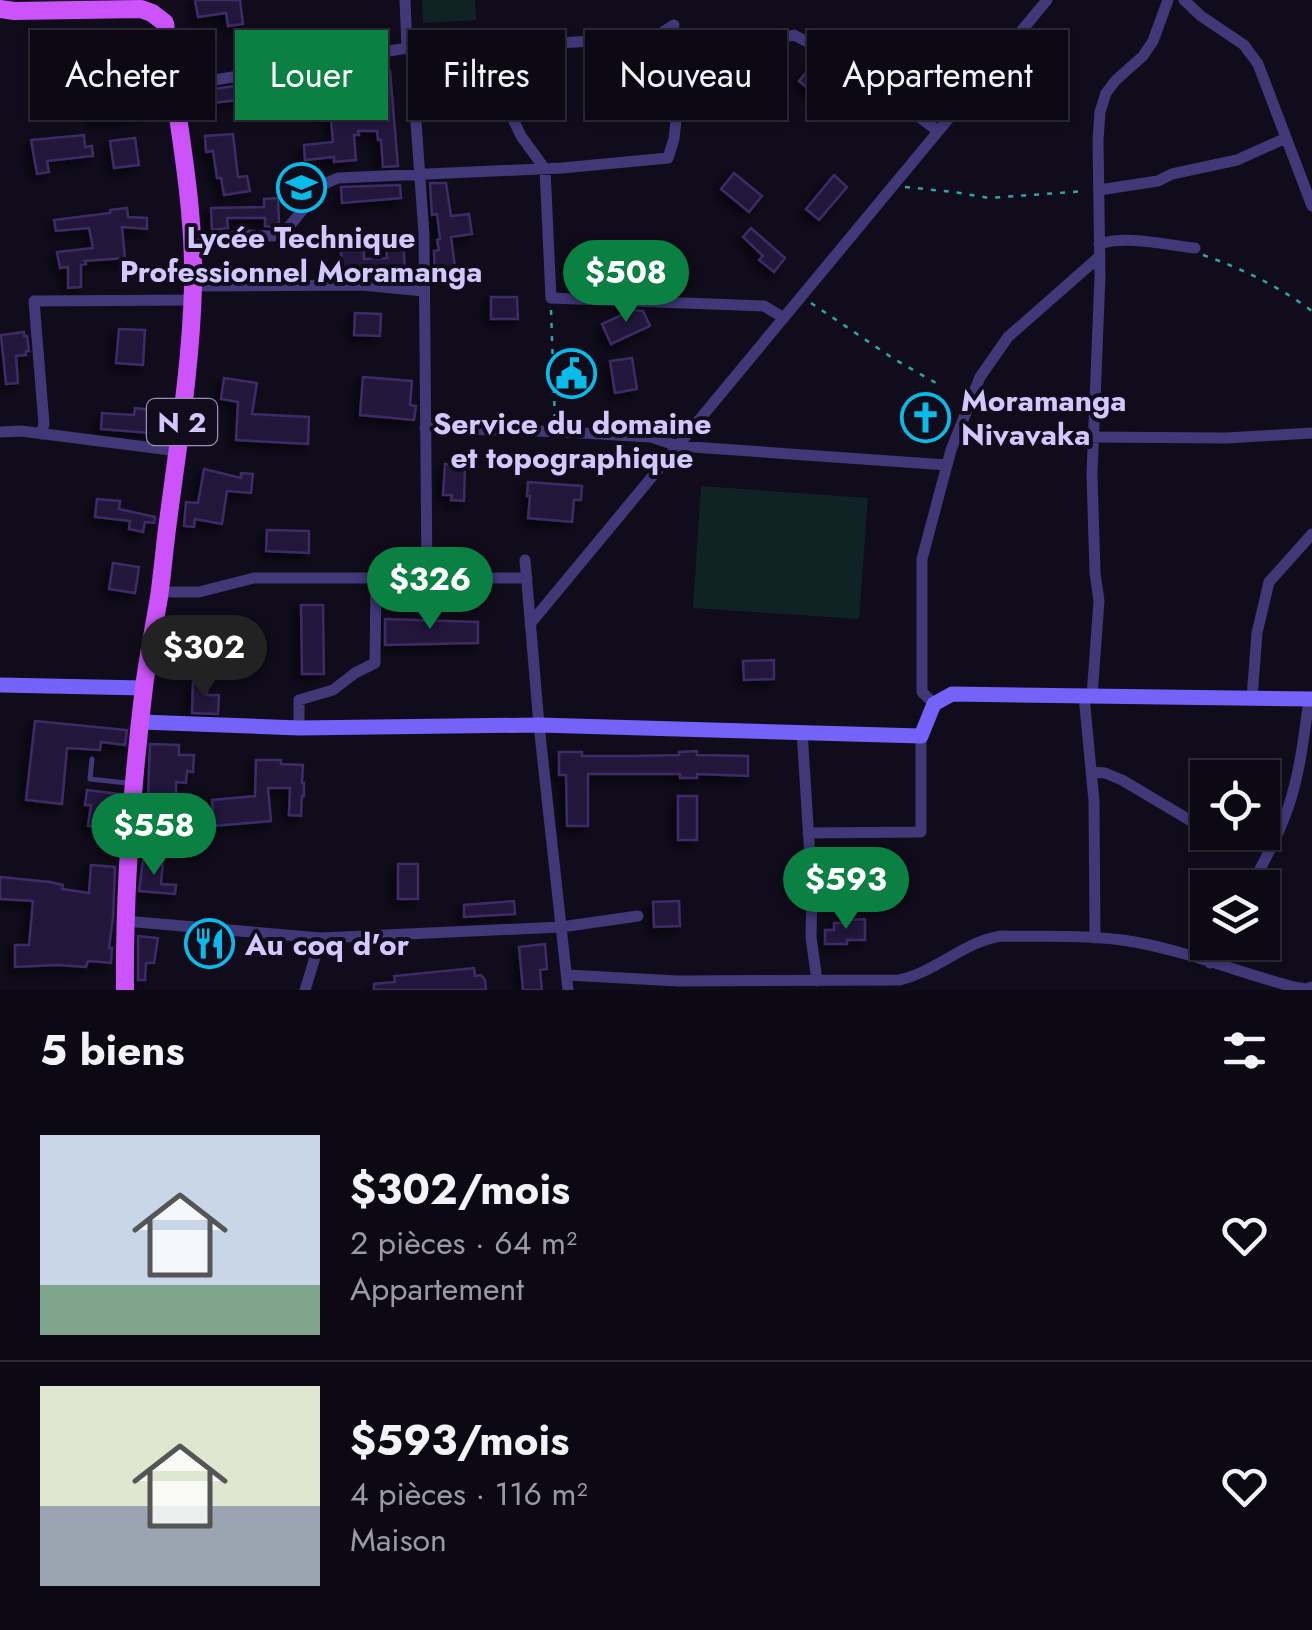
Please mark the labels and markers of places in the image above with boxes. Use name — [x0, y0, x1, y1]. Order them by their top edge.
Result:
school or university icon: Lycée Technique Professionnel Moramanga — [275, 162, 327, 214]
place label: Lycée Technique Professionnel Moramanga — [120, 216, 482, 293]
pin: $508 — [567, 240, 685, 325]
public building icon: Service du domaine et topographique — [546, 348, 598, 400]
place label: Moramanga Nivavaka — [961, 379, 1126, 456]
church icon: Moramanga Nivavaka — [900, 391, 952, 443]
place label: Service du domaine et topographique — [433, 402, 711, 479]
pin: $326 — [371, 547, 489, 632]
pin: $302 — [145, 615, 263, 700]
pin: $558 — [95, 793, 213, 878]
pin: $593 — [787, 847, 905, 932]
restaurant icon: Au coq d'or — [184, 918, 236, 970]
place label: Au coq d'or — [244, 923, 410, 966]

